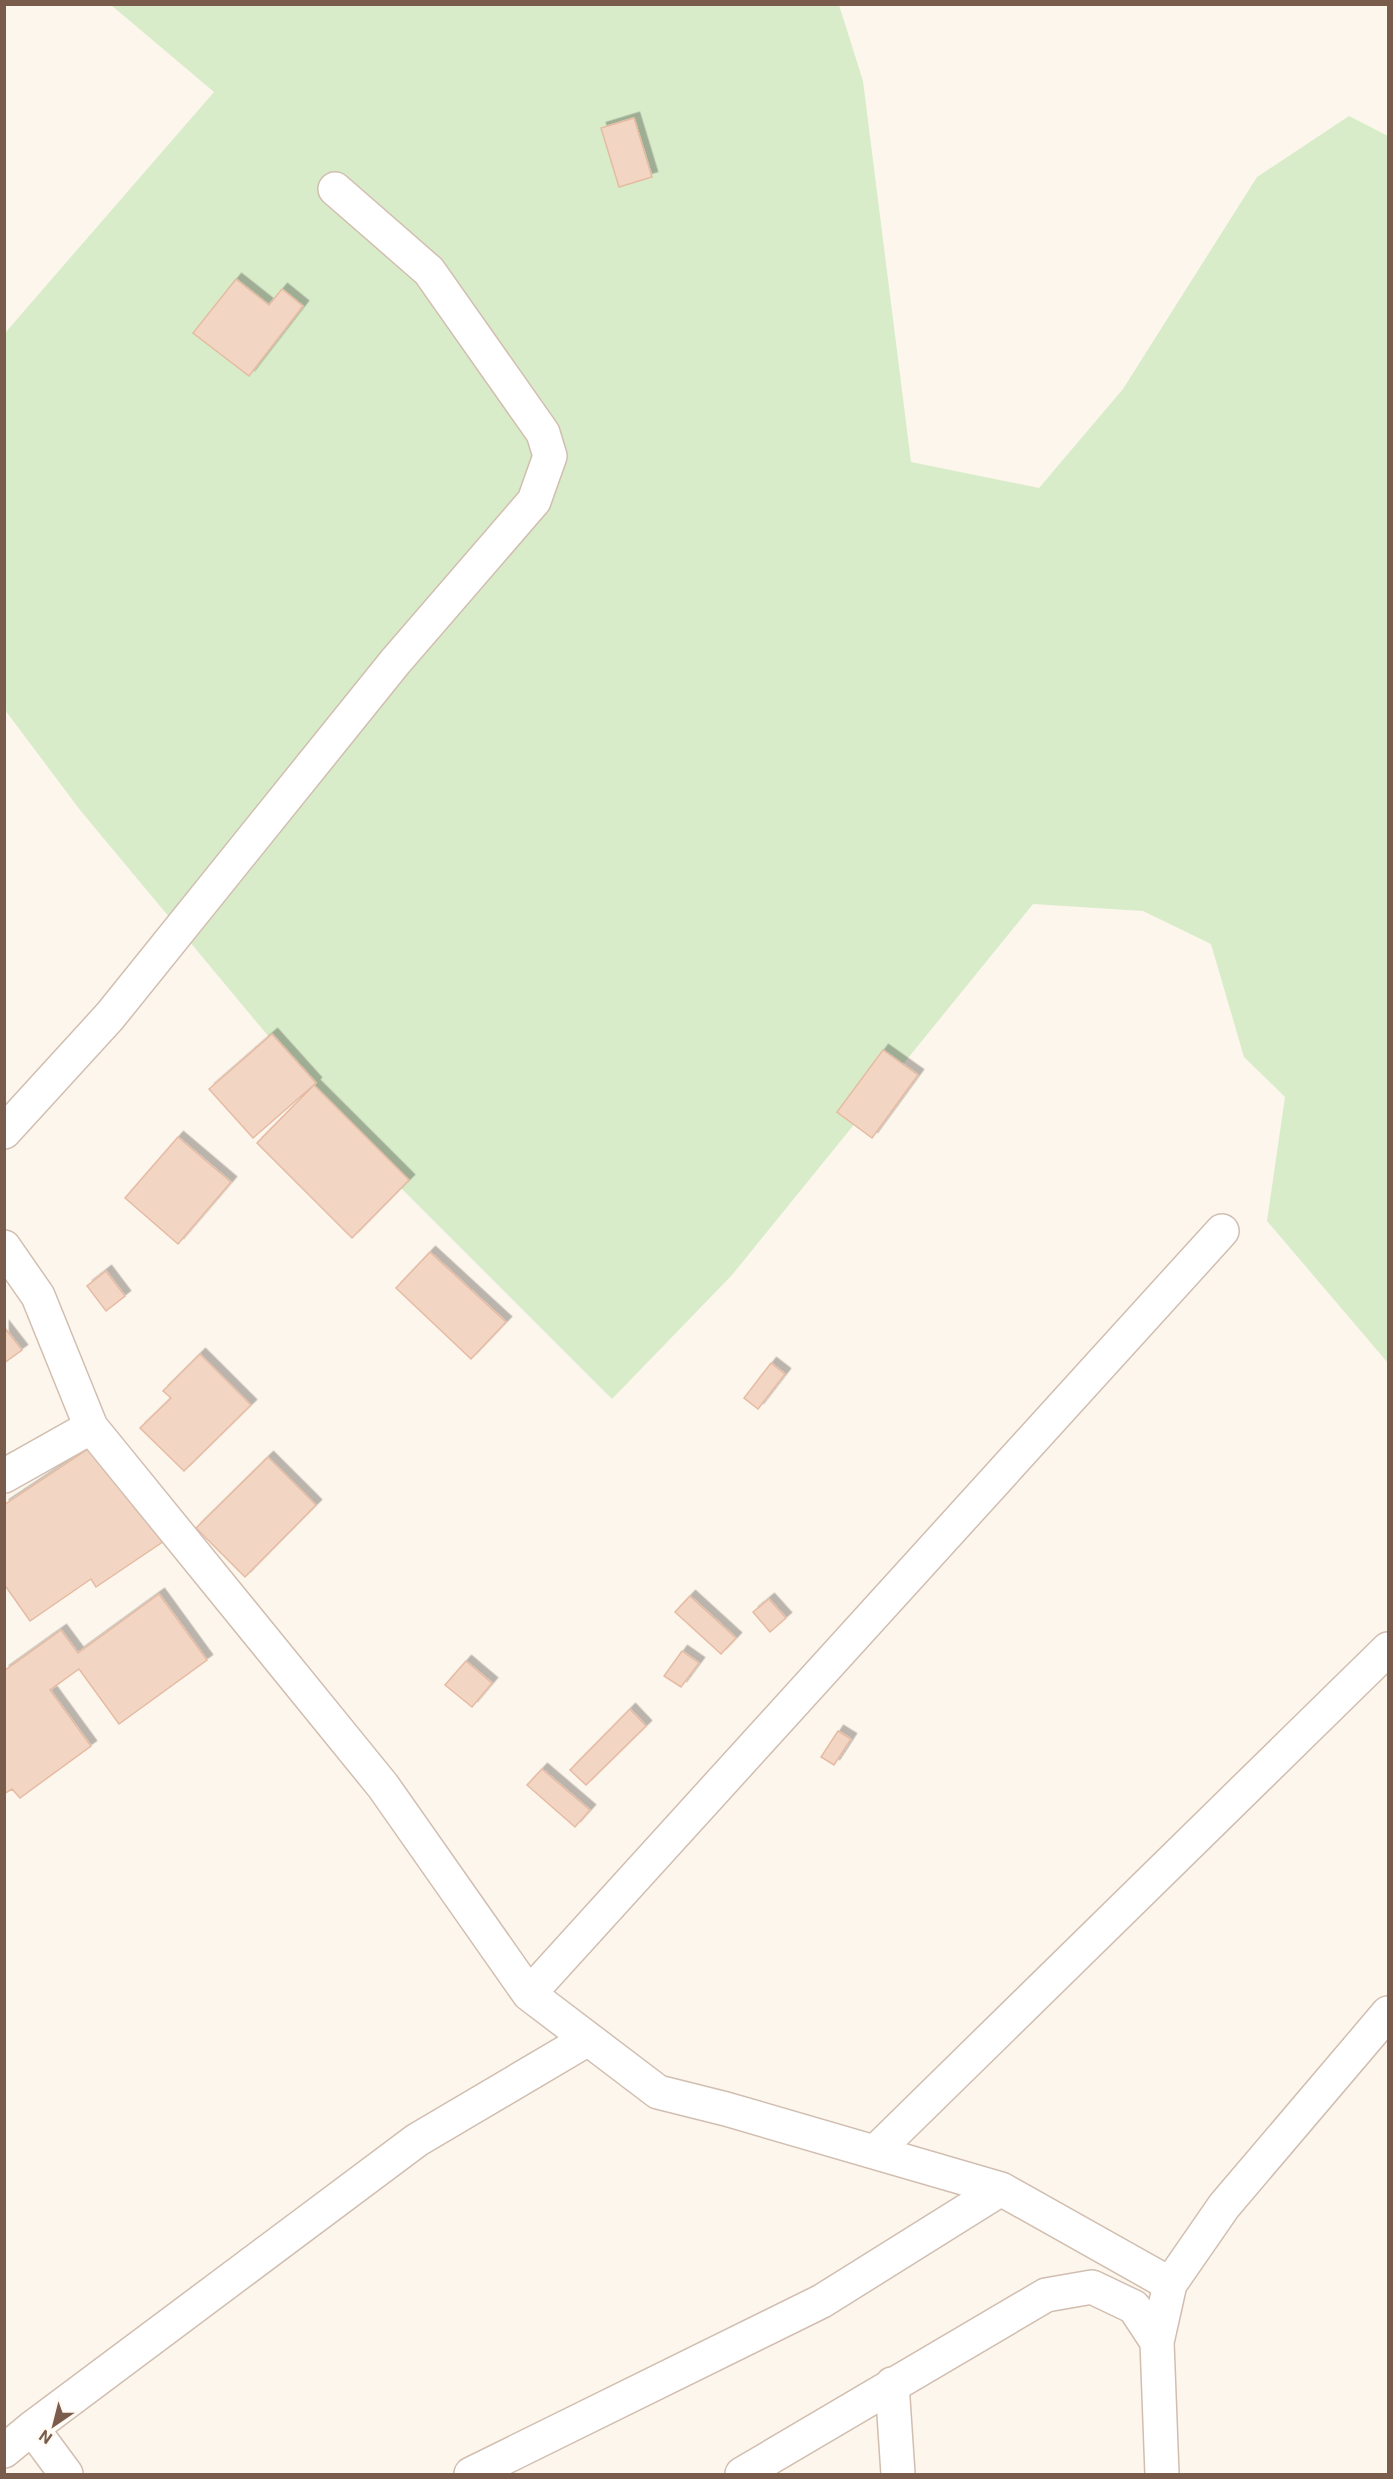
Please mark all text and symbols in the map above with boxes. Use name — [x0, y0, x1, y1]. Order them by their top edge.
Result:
north arrow — [24, 2395, 84, 2455]
text: N — [36, 2426, 56, 2448]

